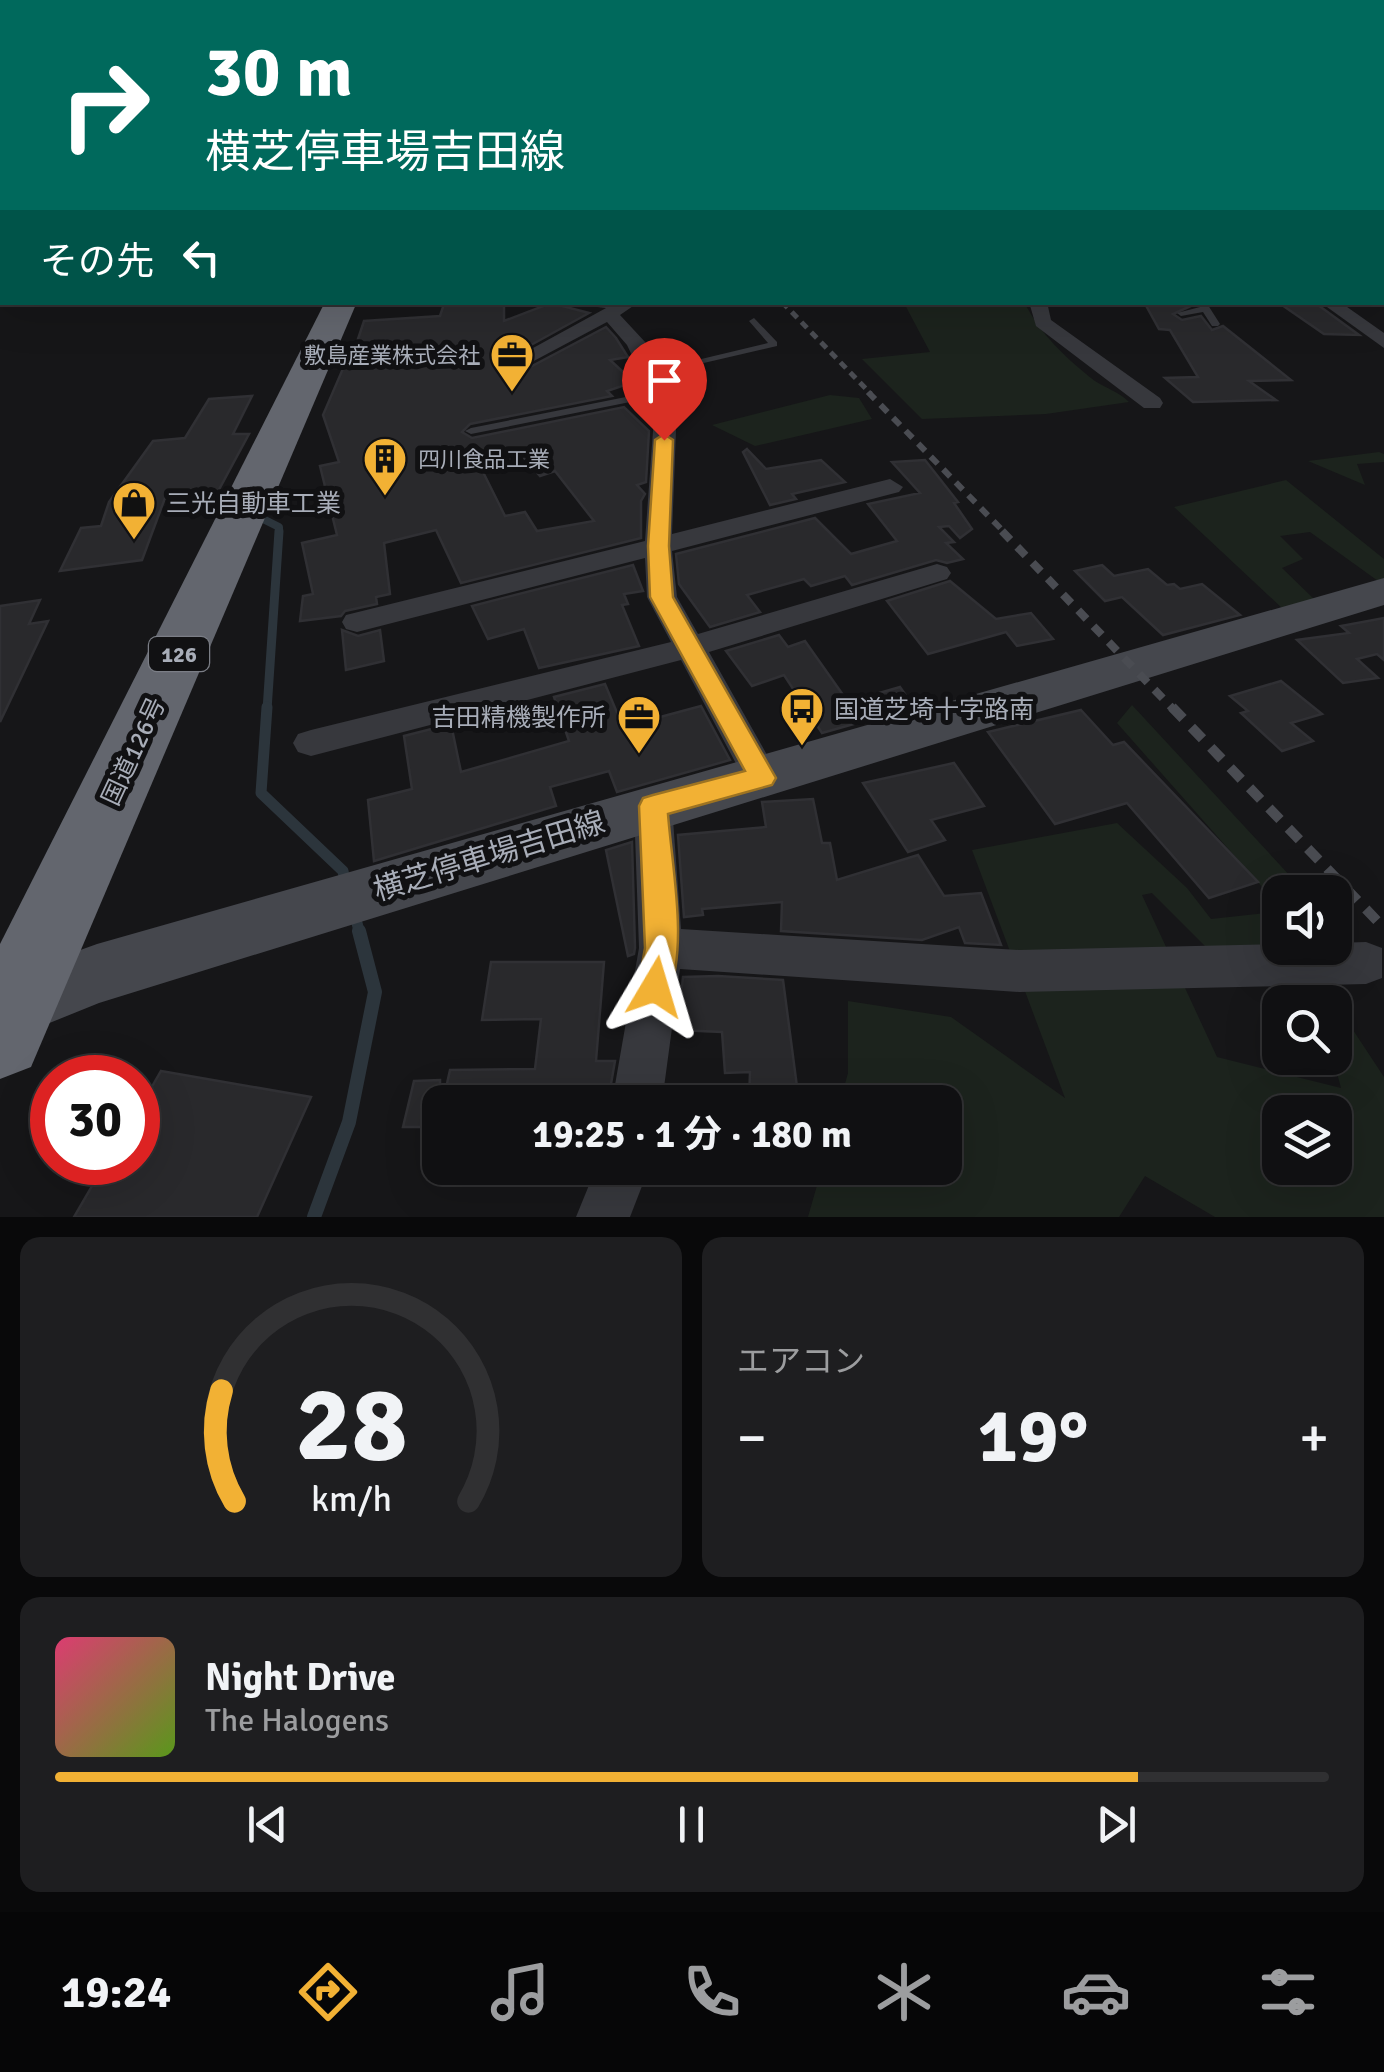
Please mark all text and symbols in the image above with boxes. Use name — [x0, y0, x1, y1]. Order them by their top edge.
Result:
text: 30 m — [205, 29, 353, 115]
icon: right — [40, 40, 170, 170]
text: 横芝停車場吉田線 — [205, 125, 565, 180]
icon: left — [174, 230, 229, 285]
text: その先 — [40, 238, 154, 285]
office icon: 敷島産業株式会社 — [489, 332, 535, 393]
pin — [622, 338, 707, 441]
place label: 敷島産業株式会社 — [304, 342, 480, 369]
icon: arrive — [637, 353, 692, 408]
building icon: 四川食品工業 — [362, 436, 408, 497]
place label: 四川食品工業 — [418, 446, 550, 473]
shop icon: 三光自動車工業 — [111, 480, 157, 541]
place label: 三光自動車工業 — [166, 488, 341, 519]
road number: 126 — [149, 637, 209, 671]
bus stop icon: 国道芝埼十字路南 — [779, 686, 825, 747]
street label: 国道126号 — [95, 692, 172, 810]
office icon: 吉田精機製作所 — [616, 694, 662, 755]
place label: 国道芝埼十字路南 — [834, 694, 1034, 725]
place label: 吉田精機製作所 — [431, 702, 606, 733]
street label: 横芝停車場吉田線 — [369, 804, 609, 909]
map controls — [1262, 875, 1352, 1185]
button: sound — [1262, 875, 1352, 965]
position arrow — [603, 935, 707, 1039]
button: search — [1262, 985, 1352, 1075]
speed limit sign: 30 — [30, 1055, 160, 1185]
button: layers — [1262, 1095, 1352, 1185]
text: 19:25 · 1 分 · 180 m — [532, 1111, 852, 1158]
text: エアコン — [737, 1342, 865, 1381]
text: 28 — [295, 1361, 407, 1489]
text: 19° — [978, 1390, 1089, 1483]
text: − — [737, 1404, 767, 1472]
text: + — [1299, 1404, 1329, 1472]
text: km/h — [311, 1477, 391, 1521]
text: Night Drive — [205, 1654, 395, 1701]
text: The Halogens — [205, 1701, 389, 1740]
icon: previous — [240, 1797, 295, 1852]
icon: pause — [664, 1797, 719, 1852]
icon: next — [1089, 1797, 1144, 1852]
icon: directions — [293, 1957, 363, 2027]
icon: music — [485, 1957, 555, 2027]
icon: phone — [677, 1957, 747, 2027]
icon: climate — [869, 1957, 939, 2027]
icon: car — [1061, 1957, 1131, 2027]
icon: filters — [1253, 1957, 1323, 2027]
text: 19:24 — [61, 1965, 171, 2020]

